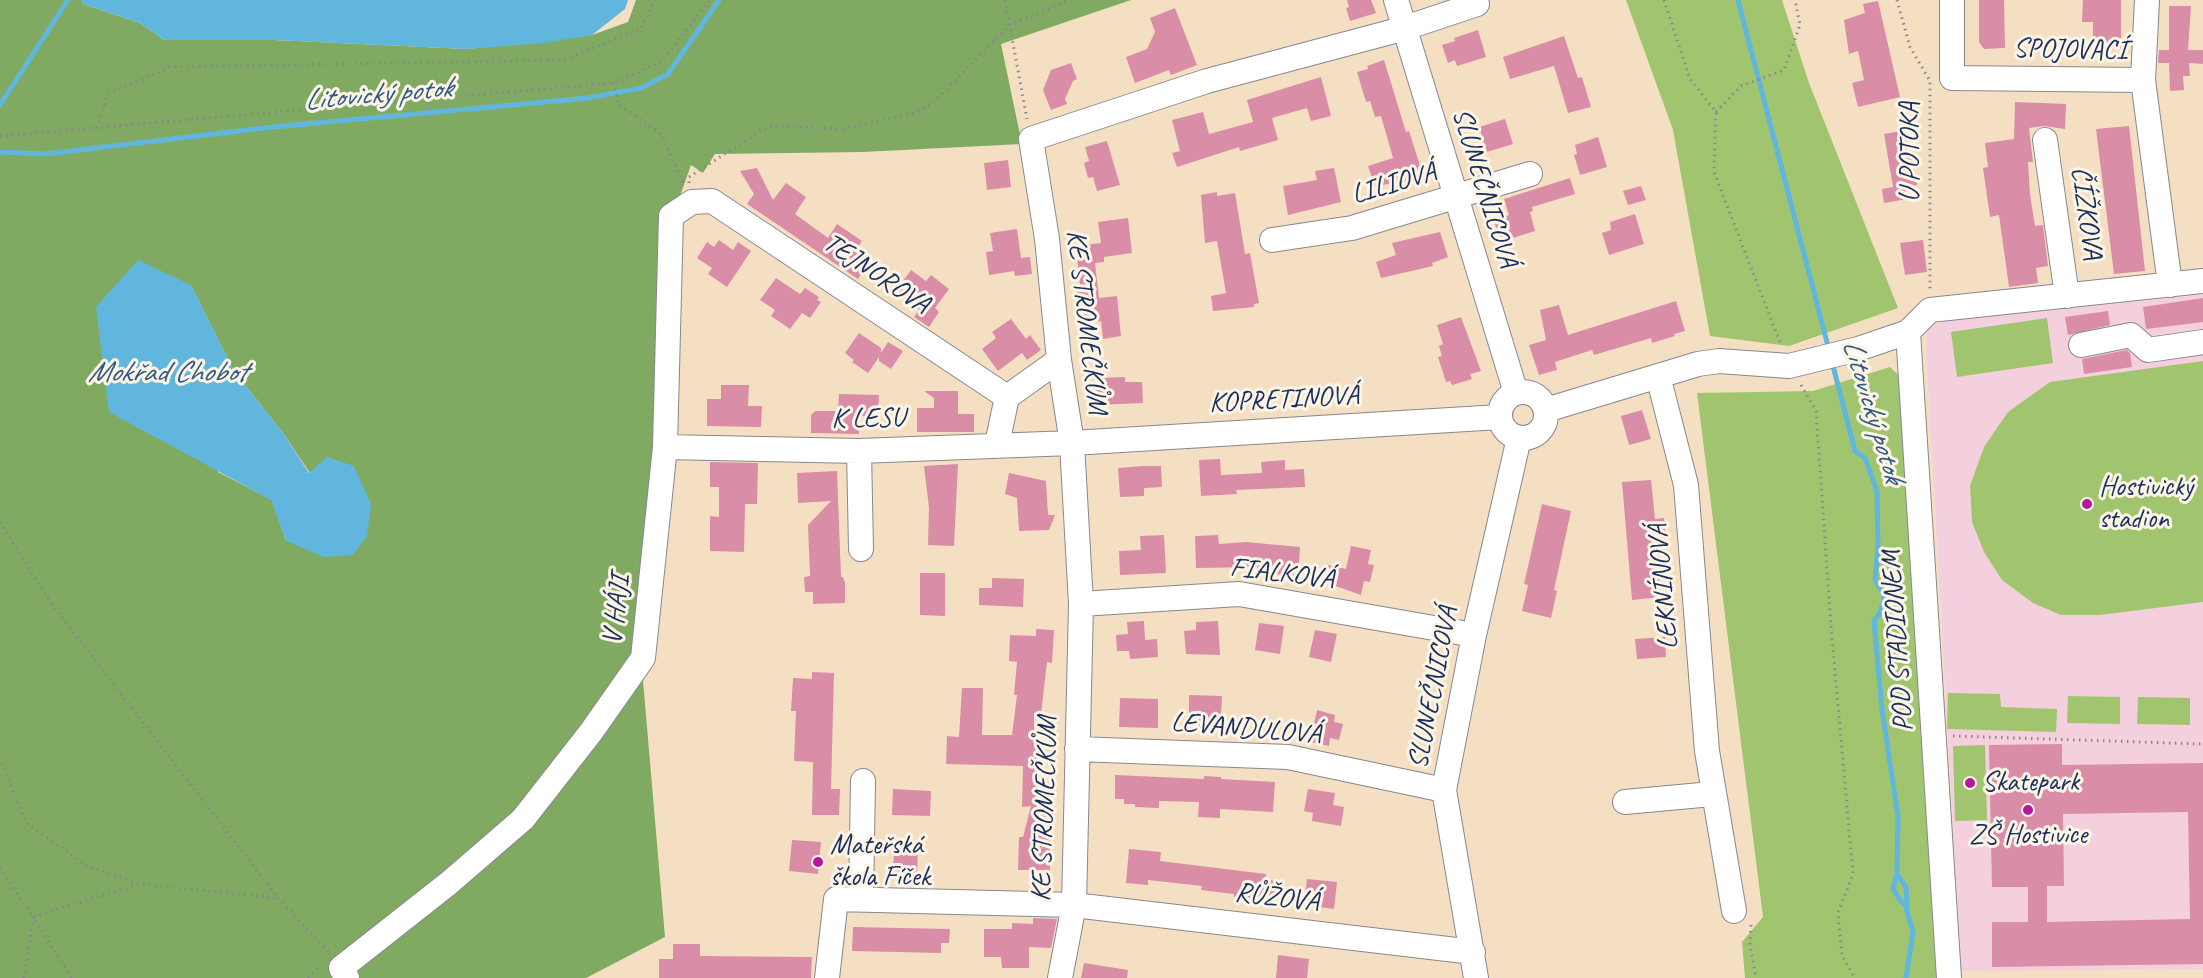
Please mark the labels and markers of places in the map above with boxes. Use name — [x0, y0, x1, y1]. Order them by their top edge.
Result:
place label: Hostivický stadion — [2099, 471, 2193, 537]
marker: Hostivický stadion — [2080, 497, 2094, 511]
place label: Skatepark — [1982, 766, 2079, 800]
marker: Skatepark — [1963, 776, 1977, 790]
marker: ZŠ Hostivice — [2021, 803, 2035, 817]
place label: ZŠ Hostivice — [1969, 819, 2087, 853]
place label: Mateřská škola Fíček — [830, 829, 930, 895]
marker: Mateřská škola Fíček — [811, 855, 825, 869]

